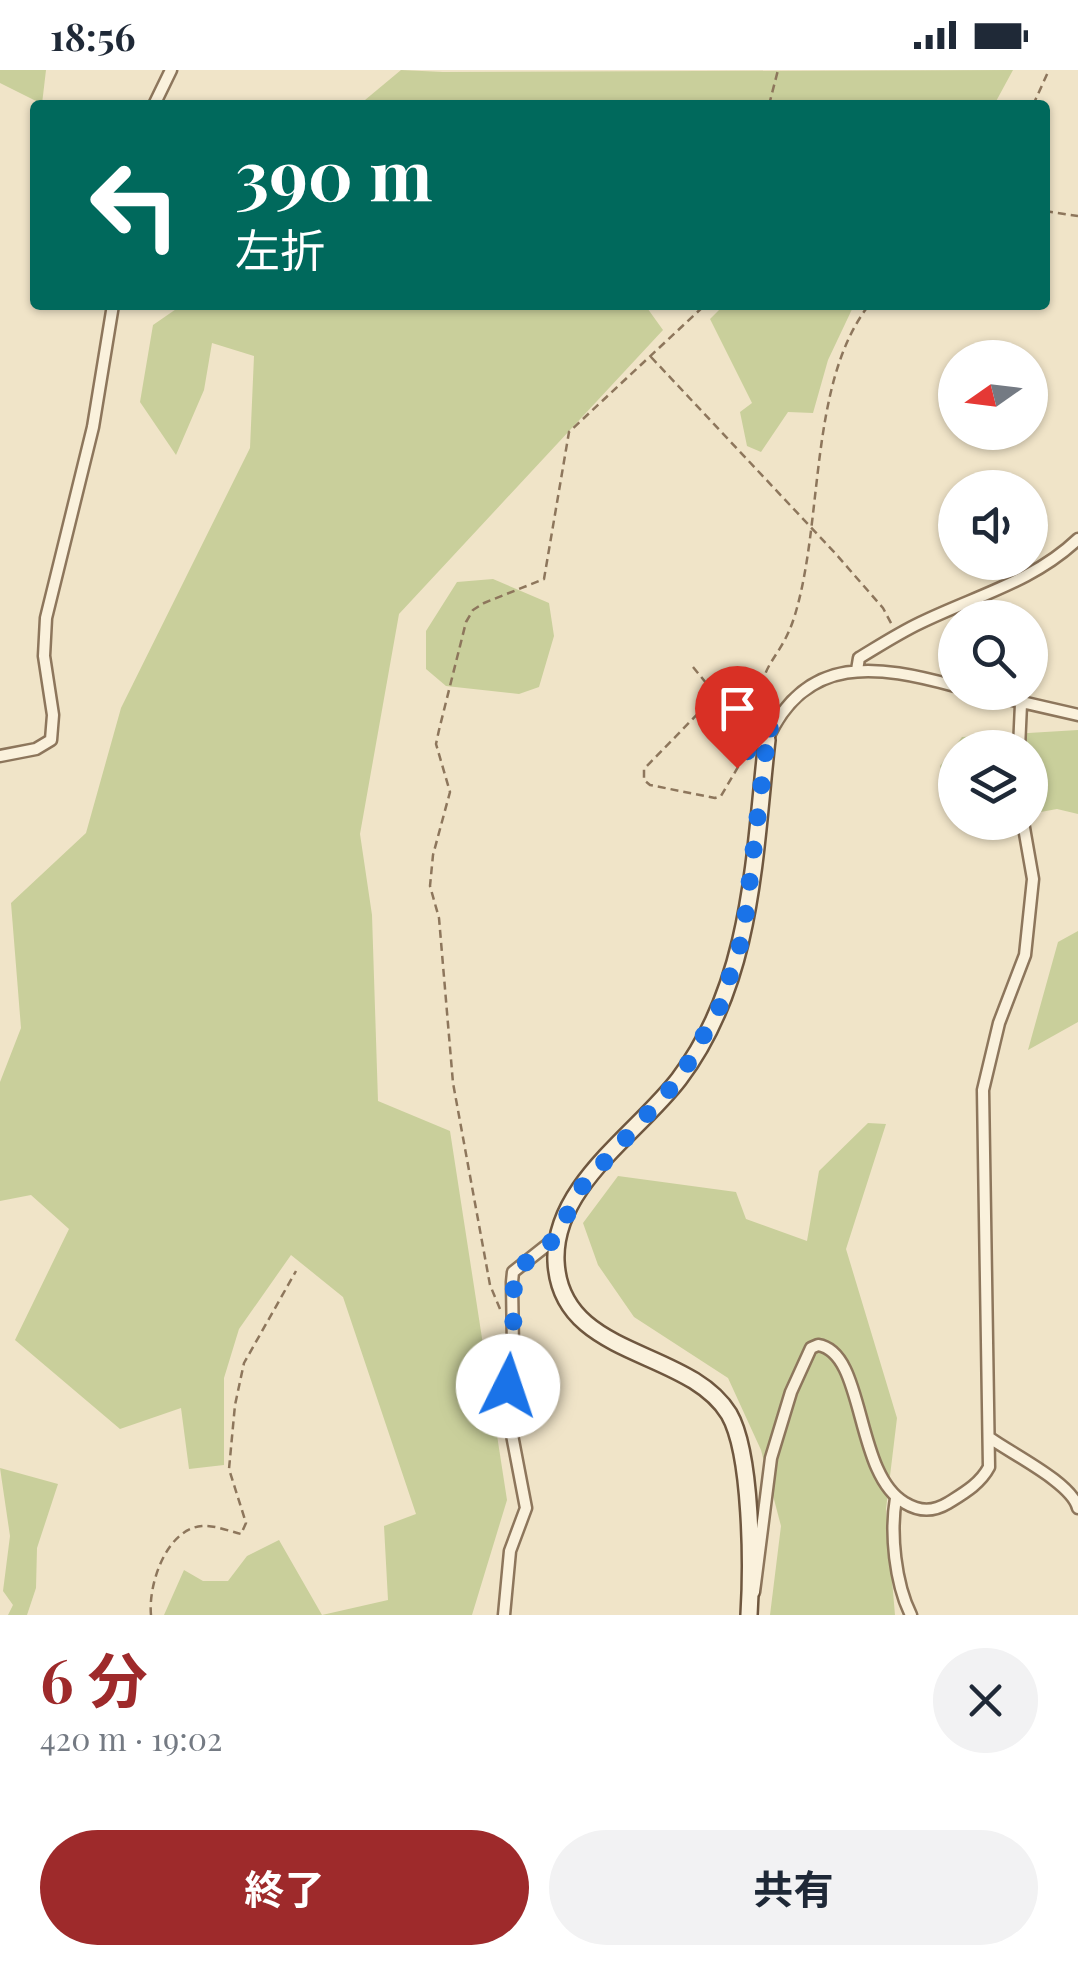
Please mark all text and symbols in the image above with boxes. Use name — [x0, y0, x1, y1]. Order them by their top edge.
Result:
text: 18:56 — [50, 10, 136, 61]
text: 390 m — [235, 125, 433, 219]
icon: left — [70, 140, 200, 270]
text: 左折 — [235, 218, 325, 278]
north arrow — [938, 340, 1048, 450]
map controls — [938, 340, 1048, 840]
button: sound — [938, 470, 1048, 580]
button: search — [938, 600, 1048, 710]
pin — [695, 666, 780, 769]
icon: arrive — [710, 681, 765, 736]
button: layers — [938, 730, 1048, 840]
position arrow — [456, 1334, 560, 1438]
text: 6 分 — [40, 1638, 148, 1718]
button: close — [933, 1648, 1038, 1753]
text: 420 m · 19:02 — [40, 1716, 222, 1759]
button: 終了 — [40, 1830, 529, 1945]
button: 共有 — [549, 1830, 1038, 1945]

